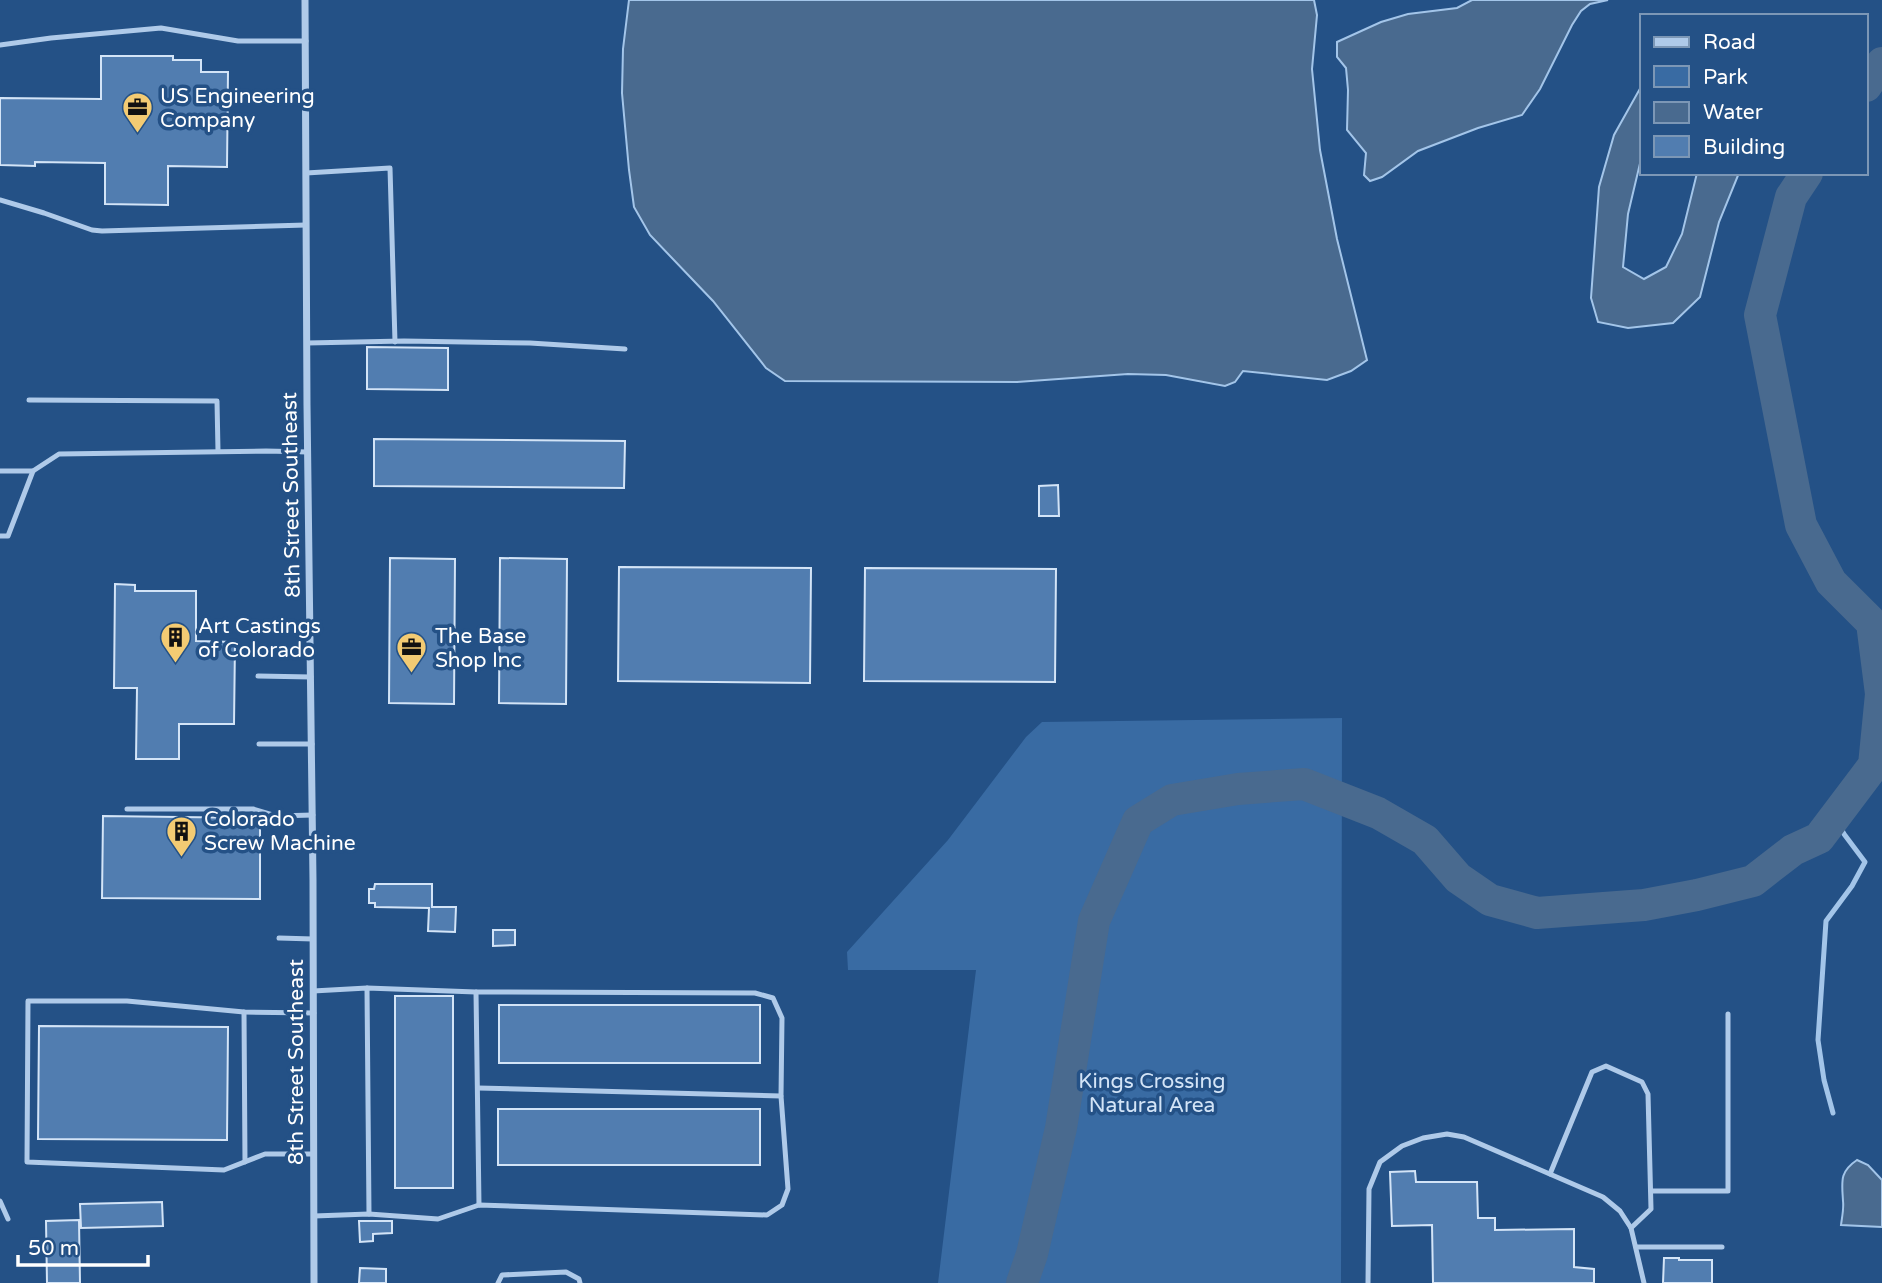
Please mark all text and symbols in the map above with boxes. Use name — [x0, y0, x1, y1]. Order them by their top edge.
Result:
legend — [1640, 14, 1868, 175]
text: Road — [1703, 30, 1756, 55]
text: Park — [1703, 65, 1748, 90]
place label: US Engineering Company — [160, 84, 315, 133]
office icon: US Engineering Company — [120, 91, 154, 135]
text: Water — [1703, 100, 1763, 125]
text: Building — [1703, 135, 1785, 160]
street label: 8th Street Southeast — [277, 392, 306, 598]
place label: Art Castings of Colorado — [198, 614, 321, 663]
building icon: Art Castings of Colorado — [158, 621, 192, 665]
place label: The Base Shop Inc — [435, 624, 526, 673]
office icon: The Base Shop Inc — [395, 631, 429, 675]
place label: Colorado Screw Machine — [204, 807, 356, 856]
building icon: Colorado Screw Machine — [164, 814, 198, 858]
street label: 8th Street Southeast — [284, 959, 309, 1165]
park label: Kings Crossing Natural Area — [1078, 1069, 1226, 1118]
scale bar — [18, 1224, 147, 1268]
text: 50 m — [28, 1236, 79, 1261]

